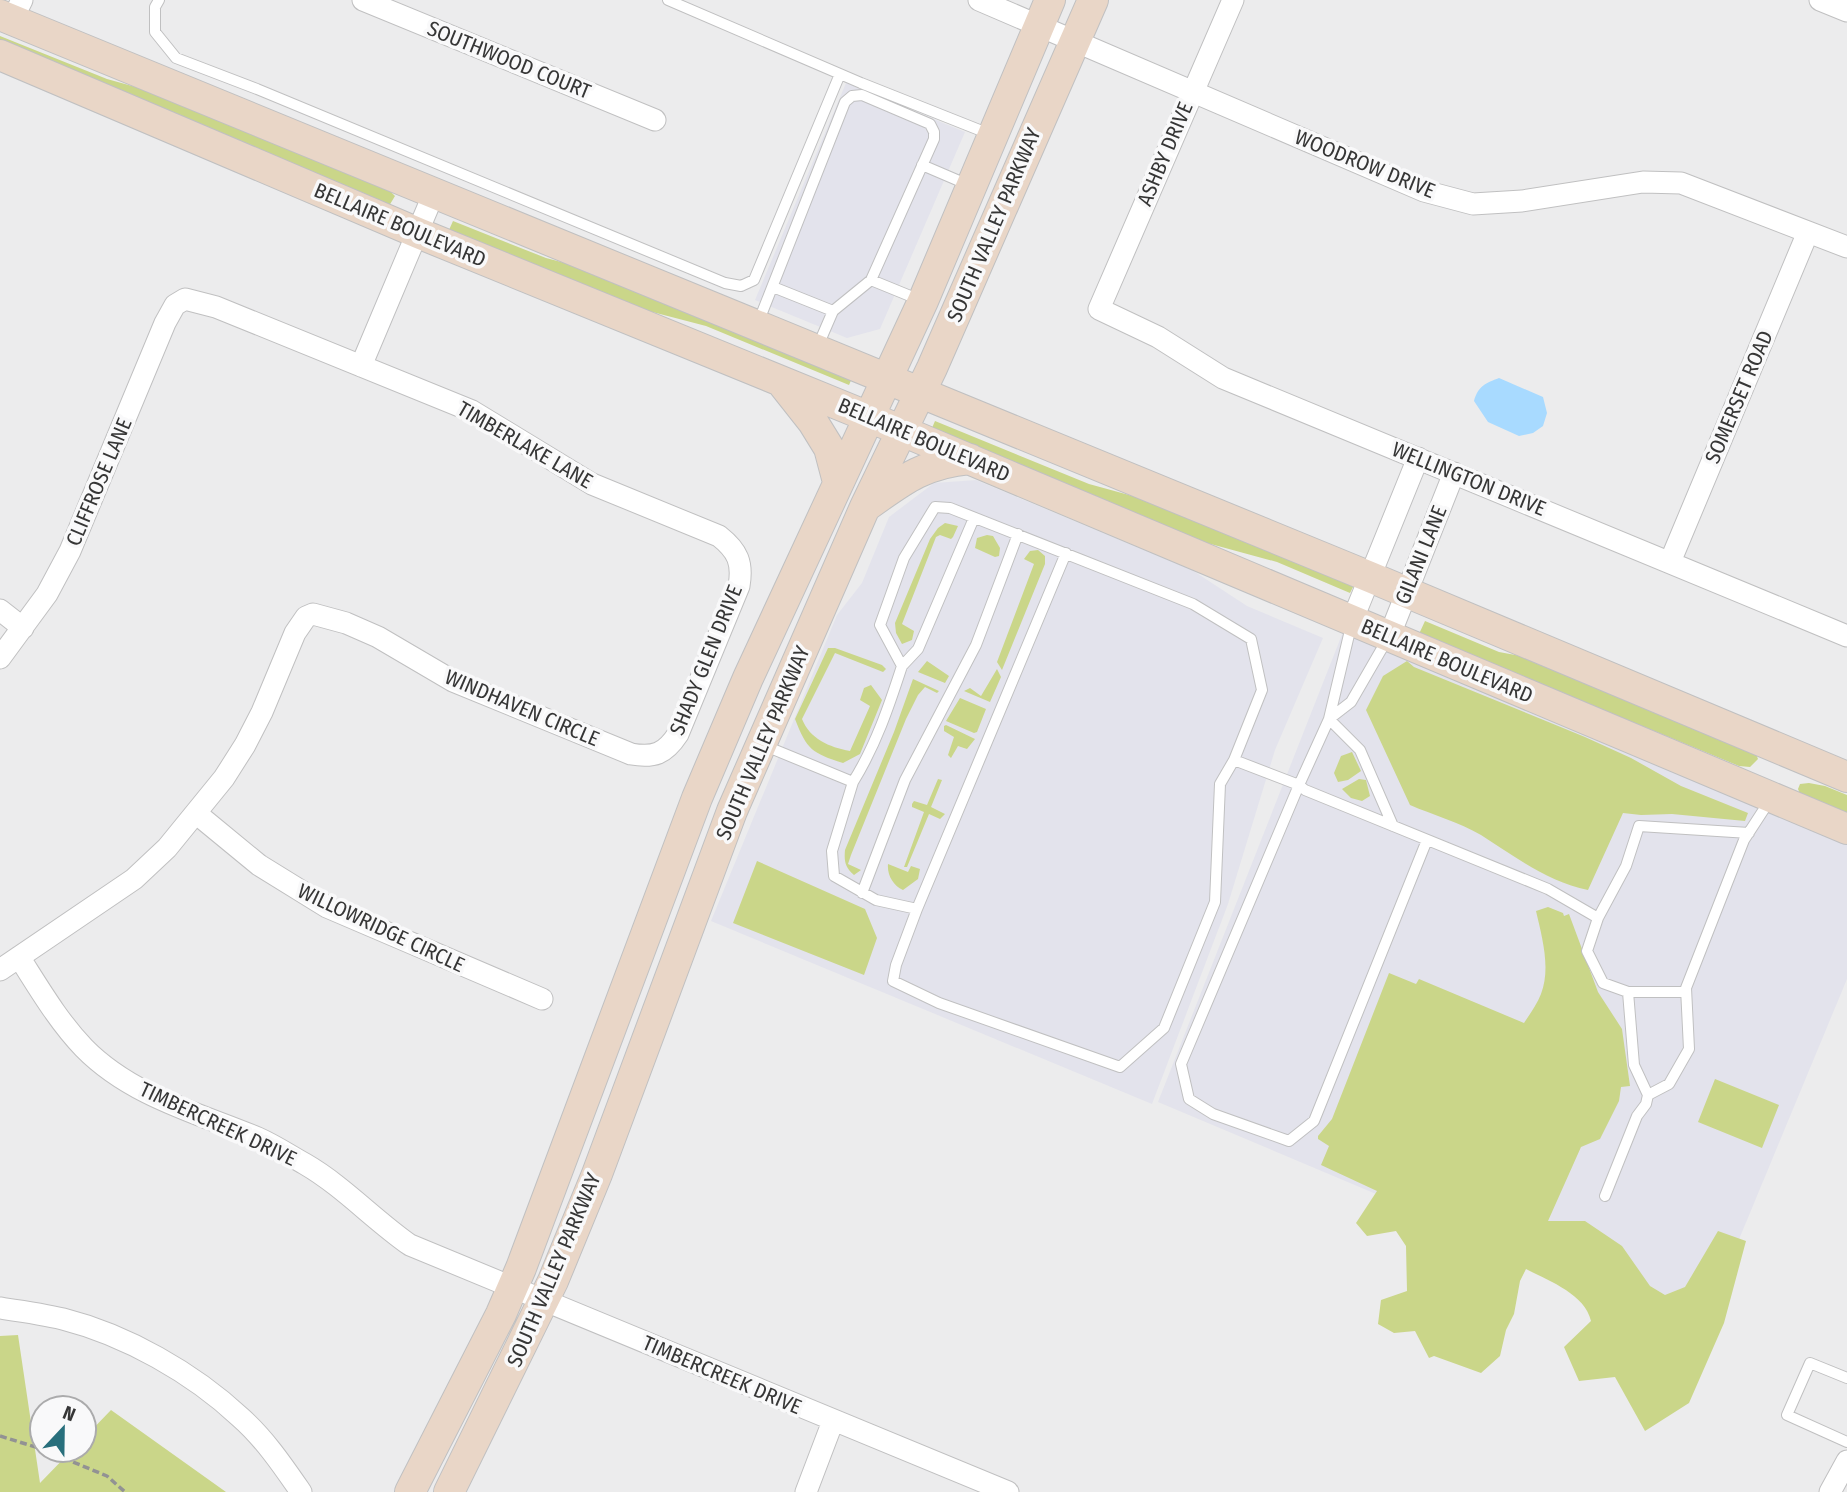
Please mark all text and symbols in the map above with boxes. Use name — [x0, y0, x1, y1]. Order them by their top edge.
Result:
street label: SOUTHWOOD COURT — [423, 15, 595, 105]
street label: ASHBY DRIVE — [1131, 98, 1199, 210]
street label: SOUTH VALLEY PARKWAY — [941, 124, 1047, 326]
street label: WOODROW DRIVE — [1291, 124, 1439, 204]
street label: BELLAIRE BOULEVARD — [310, 177, 490, 273]
street label: SOMERSET ROAD — [1699, 327, 1779, 467]
street label: BELLAIRE BOULEVARD — [834, 392, 1014, 488]
street label: TIMBERLAKE LANE — [453, 396, 598, 494]
street label: CLIFFROSE LANE — [60, 414, 138, 550]
street label: WELLINGTON DRIVE — [1388, 436, 1550, 522]
street label: GILANI LANE — [1389, 502, 1453, 608]
street label: SHADY GLEN DRIVE — [664, 581, 748, 739]
street label: BELLAIRE BOULEVARD — [1357, 613, 1537, 709]
street label: SOUTH VALLEY PARKWAY — [710, 642, 816, 844]
street label: WINDHAVEN CIRCLE — [441, 664, 603, 752]
street label: WILLOWRIDGE CIRCLE — [293, 878, 469, 978]
street label: TIMBERCREEK DRIVE — [135, 1076, 301, 1172]
street label: SOUTH VALLEY PARKWAY — [501, 1169, 607, 1371]
street label: TIMBERCREEK DRIVE — [639, 1330, 806, 1420]
north arrow — [28, 1394, 98, 1464]
text: N — [60, 1401, 79, 1426]

